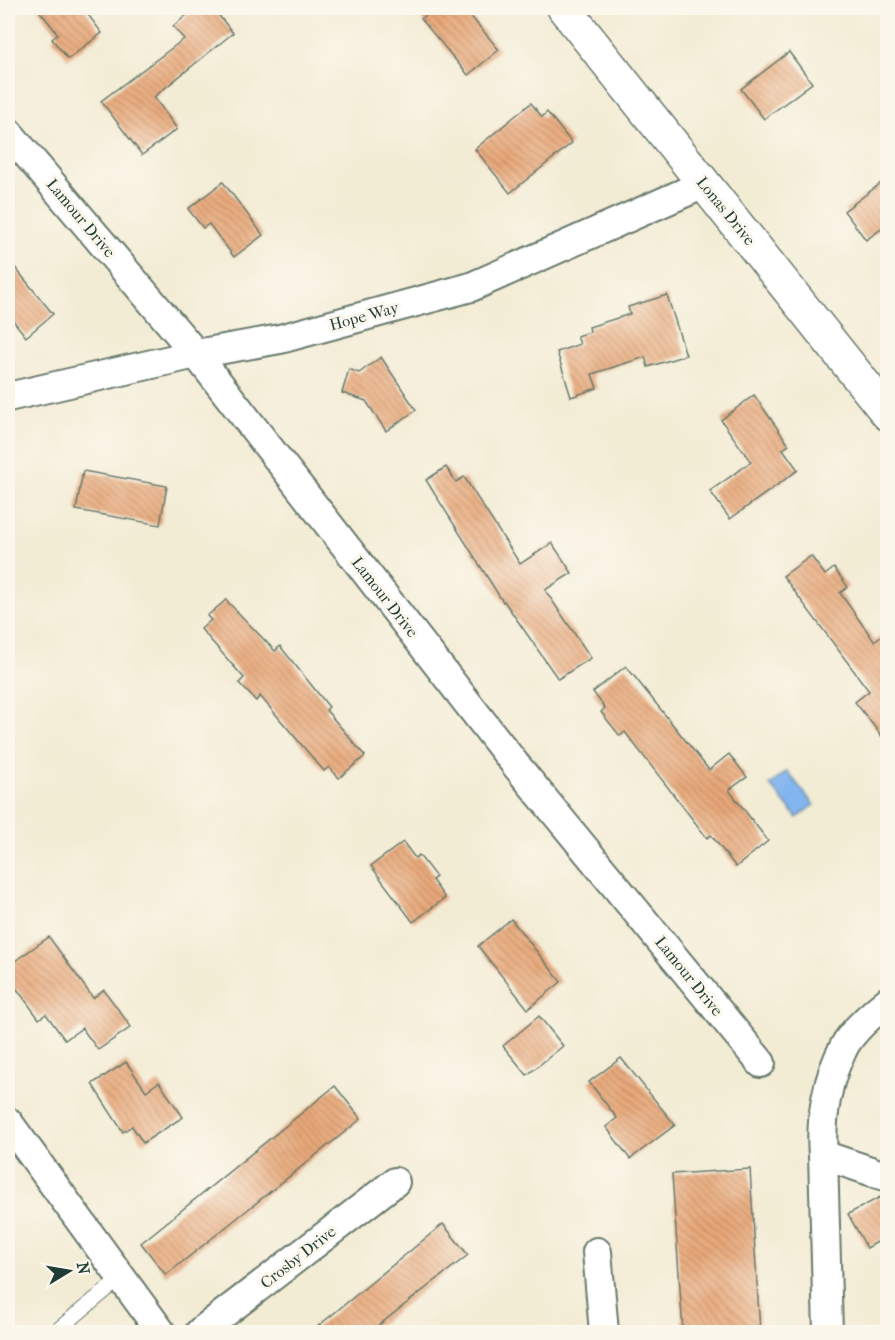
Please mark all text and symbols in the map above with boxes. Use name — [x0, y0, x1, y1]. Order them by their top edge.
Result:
street label: Lonas Drive — [693, 173, 760, 249]
street label: Lamour Drive — [43, 175, 119, 261]
street label: Hope Way — [327, 298, 401, 334]
street label: Lamour Drive — [348, 553, 422, 641]
street label: Lamour Drive — [651, 932, 727, 1020]
street label: Crosby Drive — [257, 1222, 340, 1292]
north arrow — [39, 1241, 99, 1301]
text: N — [73, 1260, 94, 1277]

